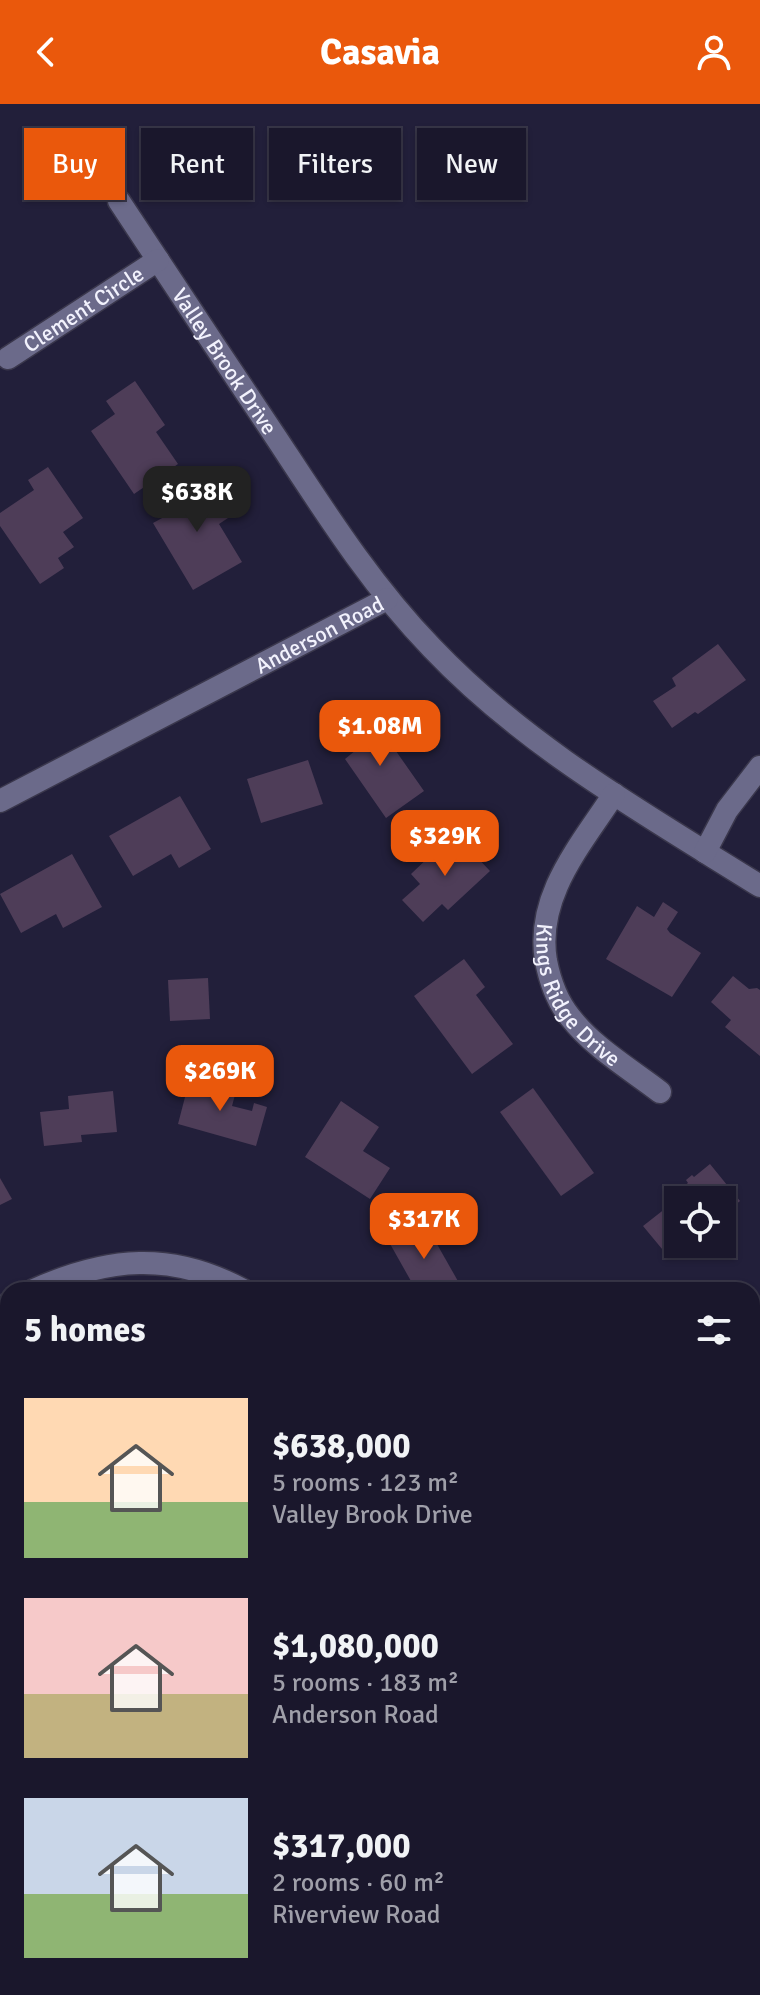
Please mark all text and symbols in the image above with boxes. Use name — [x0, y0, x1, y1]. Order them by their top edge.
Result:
icon: back — [24, 30, 68, 74]
text: Casavia — [320, 30, 440, 75]
icon: person — [692, 30, 736, 74]
chip: Buy — [24, 128, 125, 200]
chip: Rent — [141, 128, 253, 200]
chip: Filters — [269, 128, 401, 200]
chip: New — [417, 128, 526, 200]
street label: Clement Circle — [18, 260, 149, 358]
street label: Valley Brook Drive — [166, 283, 283, 440]
pin: $638K — [141, 466, 253, 534]
text: $638K — [161, 476, 233, 508]
street label: Anderson Road — [250, 590, 388, 680]
pin: $1.08M — [315, 700, 445, 768]
text: $1.08M — [337, 710, 423, 742]
pin: $329K — [389, 810, 501, 878]
text: $329K — [409, 820, 481, 852]
street label: Kings Ridge Drive — [530, 922, 626, 1073]
pin: $269K — [164, 1045, 276, 1113]
text: $269K — [184, 1055, 256, 1087]
map controls — [664, 1186, 736, 1258]
button: locate — [664, 1186, 736, 1258]
pin: $317K — [368, 1193, 480, 1261]
text: $317K — [388, 1203, 460, 1235]
icon: filters — [692, 1308, 736, 1352]
text: 5 homes — [24, 1309, 145, 1351]
text: $638,000 — [272, 1425, 411, 1467]
icon: home — [88, 1430, 184, 1526]
text: 5 rooms · 123 m² — [272, 1467, 459, 1499]
text: Valley Brook Drive — [272, 1499, 473, 1531]
text: $1,080,000 — [272, 1625, 439, 1667]
icon: home — [88, 1630, 184, 1726]
text: 5 rooms · 183 m² — [272, 1667, 459, 1699]
text: Anderson Road — [272, 1699, 439, 1731]
text: $317,000 — [272, 1825, 411, 1867]
icon: home — [88, 1830, 184, 1926]
text: 2 rooms · 60 m² — [272, 1867, 445, 1899]
text: Riverview Road — [272, 1899, 441, 1931]

